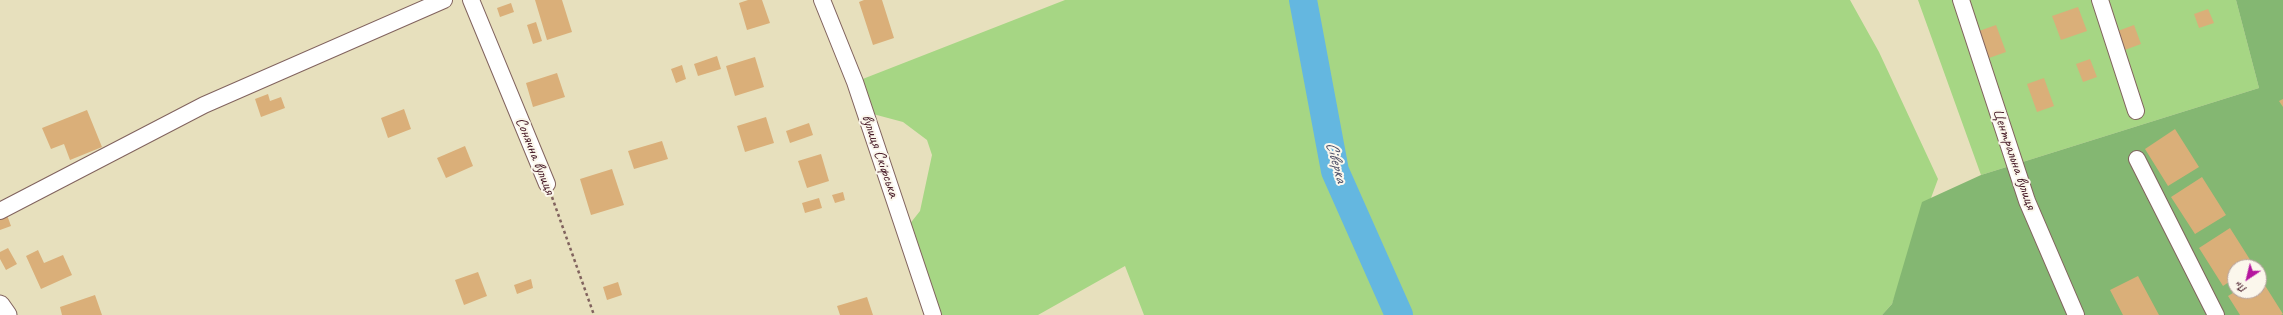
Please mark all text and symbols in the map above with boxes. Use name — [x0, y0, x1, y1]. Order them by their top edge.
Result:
street label: Центральна вулиця — [1988, 106, 2040, 212]
street label: вулиця Скіфська — [857, 112, 903, 200]
street label: Сонячна вулиця — [511, 115, 559, 197]
water label: Сіверка — [1321, 139, 1351, 185]
north arrow — [2227, 259, 2267, 299]
text: Пн — [2232, 279, 2249, 297]

